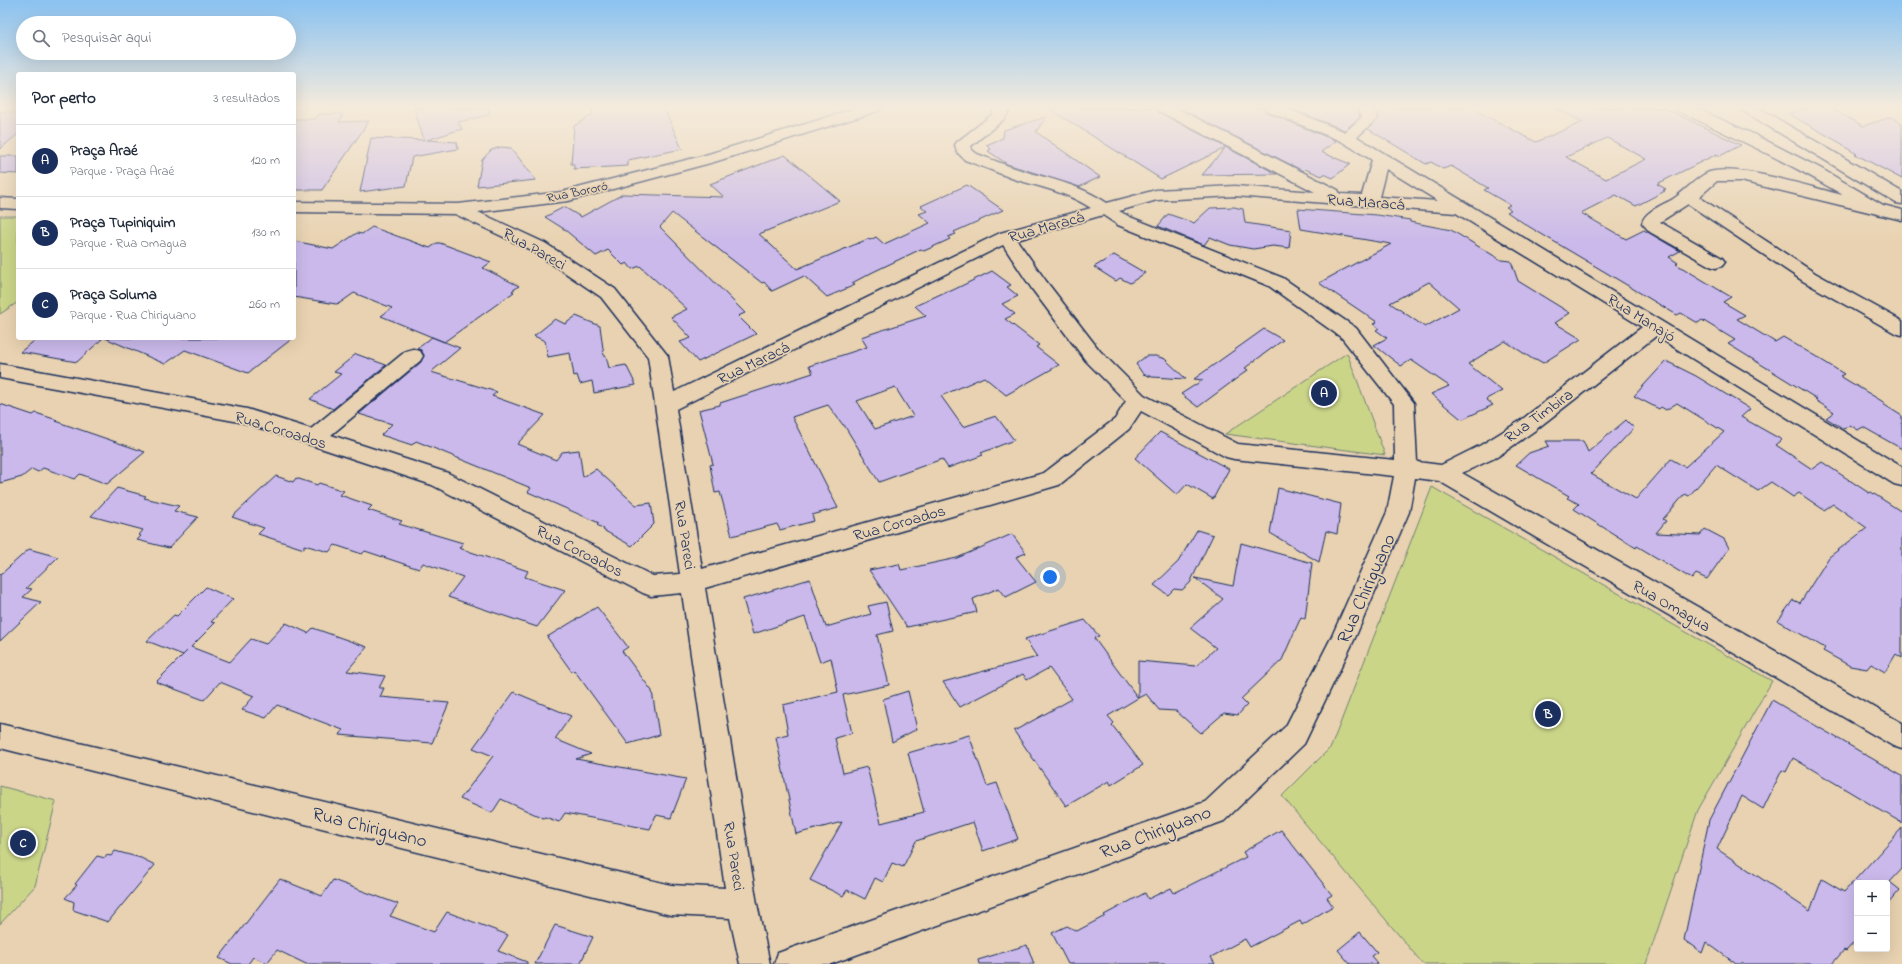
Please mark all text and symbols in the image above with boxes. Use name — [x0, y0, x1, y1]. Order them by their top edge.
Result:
search box — [16, 16, 296, 60]
icon: search — [30, 27, 52, 49]
text: Pesquisar aqui — [62, 27, 151, 49]
text: Por perto — [32, 86, 96, 111]
text: 3 resultados — [213, 89, 280, 108]
text: Praça Araé — [70, 140, 138, 162]
text: A — [41, 151, 49, 170]
text: 120 m — [250, 151, 280, 170]
text: Parque · Praça Araé — [70, 162, 174, 181]
street label: Rua Bororó — [545, 177, 610, 208]
street label: Rua Maracá — [1326, 188, 1405, 218]
street label: Rua Maracá — [1006, 206, 1087, 250]
text: Praça Tupiniquim — [70, 212, 175, 234]
street label: Rua Pareci — [498, 222, 570, 277]
text: B — [41, 223, 49, 242]
text: 130 m — [252, 223, 280, 242]
text: Parque · Rua Omagua — [70, 234, 186, 253]
text: Praça Soluma — [70, 284, 157, 306]
street label: Rua Manajó — [1602, 288, 1680, 349]
text: C — [41, 295, 49, 314]
text: 260 m — [249, 295, 280, 314]
text: Parque · Rua Chiriguano — [70, 306, 196, 325]
street label: Rua Maracá — [714, 336, 794, 392]
pin: A — [1311, 378, 1337, 408]
street label: Rua Timbira — [1500, 383, 1579, 450]
street label: Rua Coroados — [231, 406, 329, 456]
street label: Rua Pareci — [667, 499, 701, 572]
street label: Rua Coroados — [851, 499, 949, 549]
street label: Rua Coroados — [531, 520, 627, 584]
street label: Rua Chiriguano — [1331, 530, 1405, 649]
your location — [1040, 567, 1060, 587]
street label: Rua Omagua — [1627, 575, 1715, 639]
pin: B — [1535, 699, 1561, 729]
street label: Rua Chiriguano — [1096, 800, 1216, 869]
street label: Rua Chiriguano — [309, 801, 430, 858]
street label: Rua Pareci — [716, 820, 750, 893]
pin: C — [10, 828, 36, 858]
map controls — [1854, 880, 1890, 952]
button: + — [1854, 880, 1890, 916]
button: − — [1854, 916, 1890, 952]

